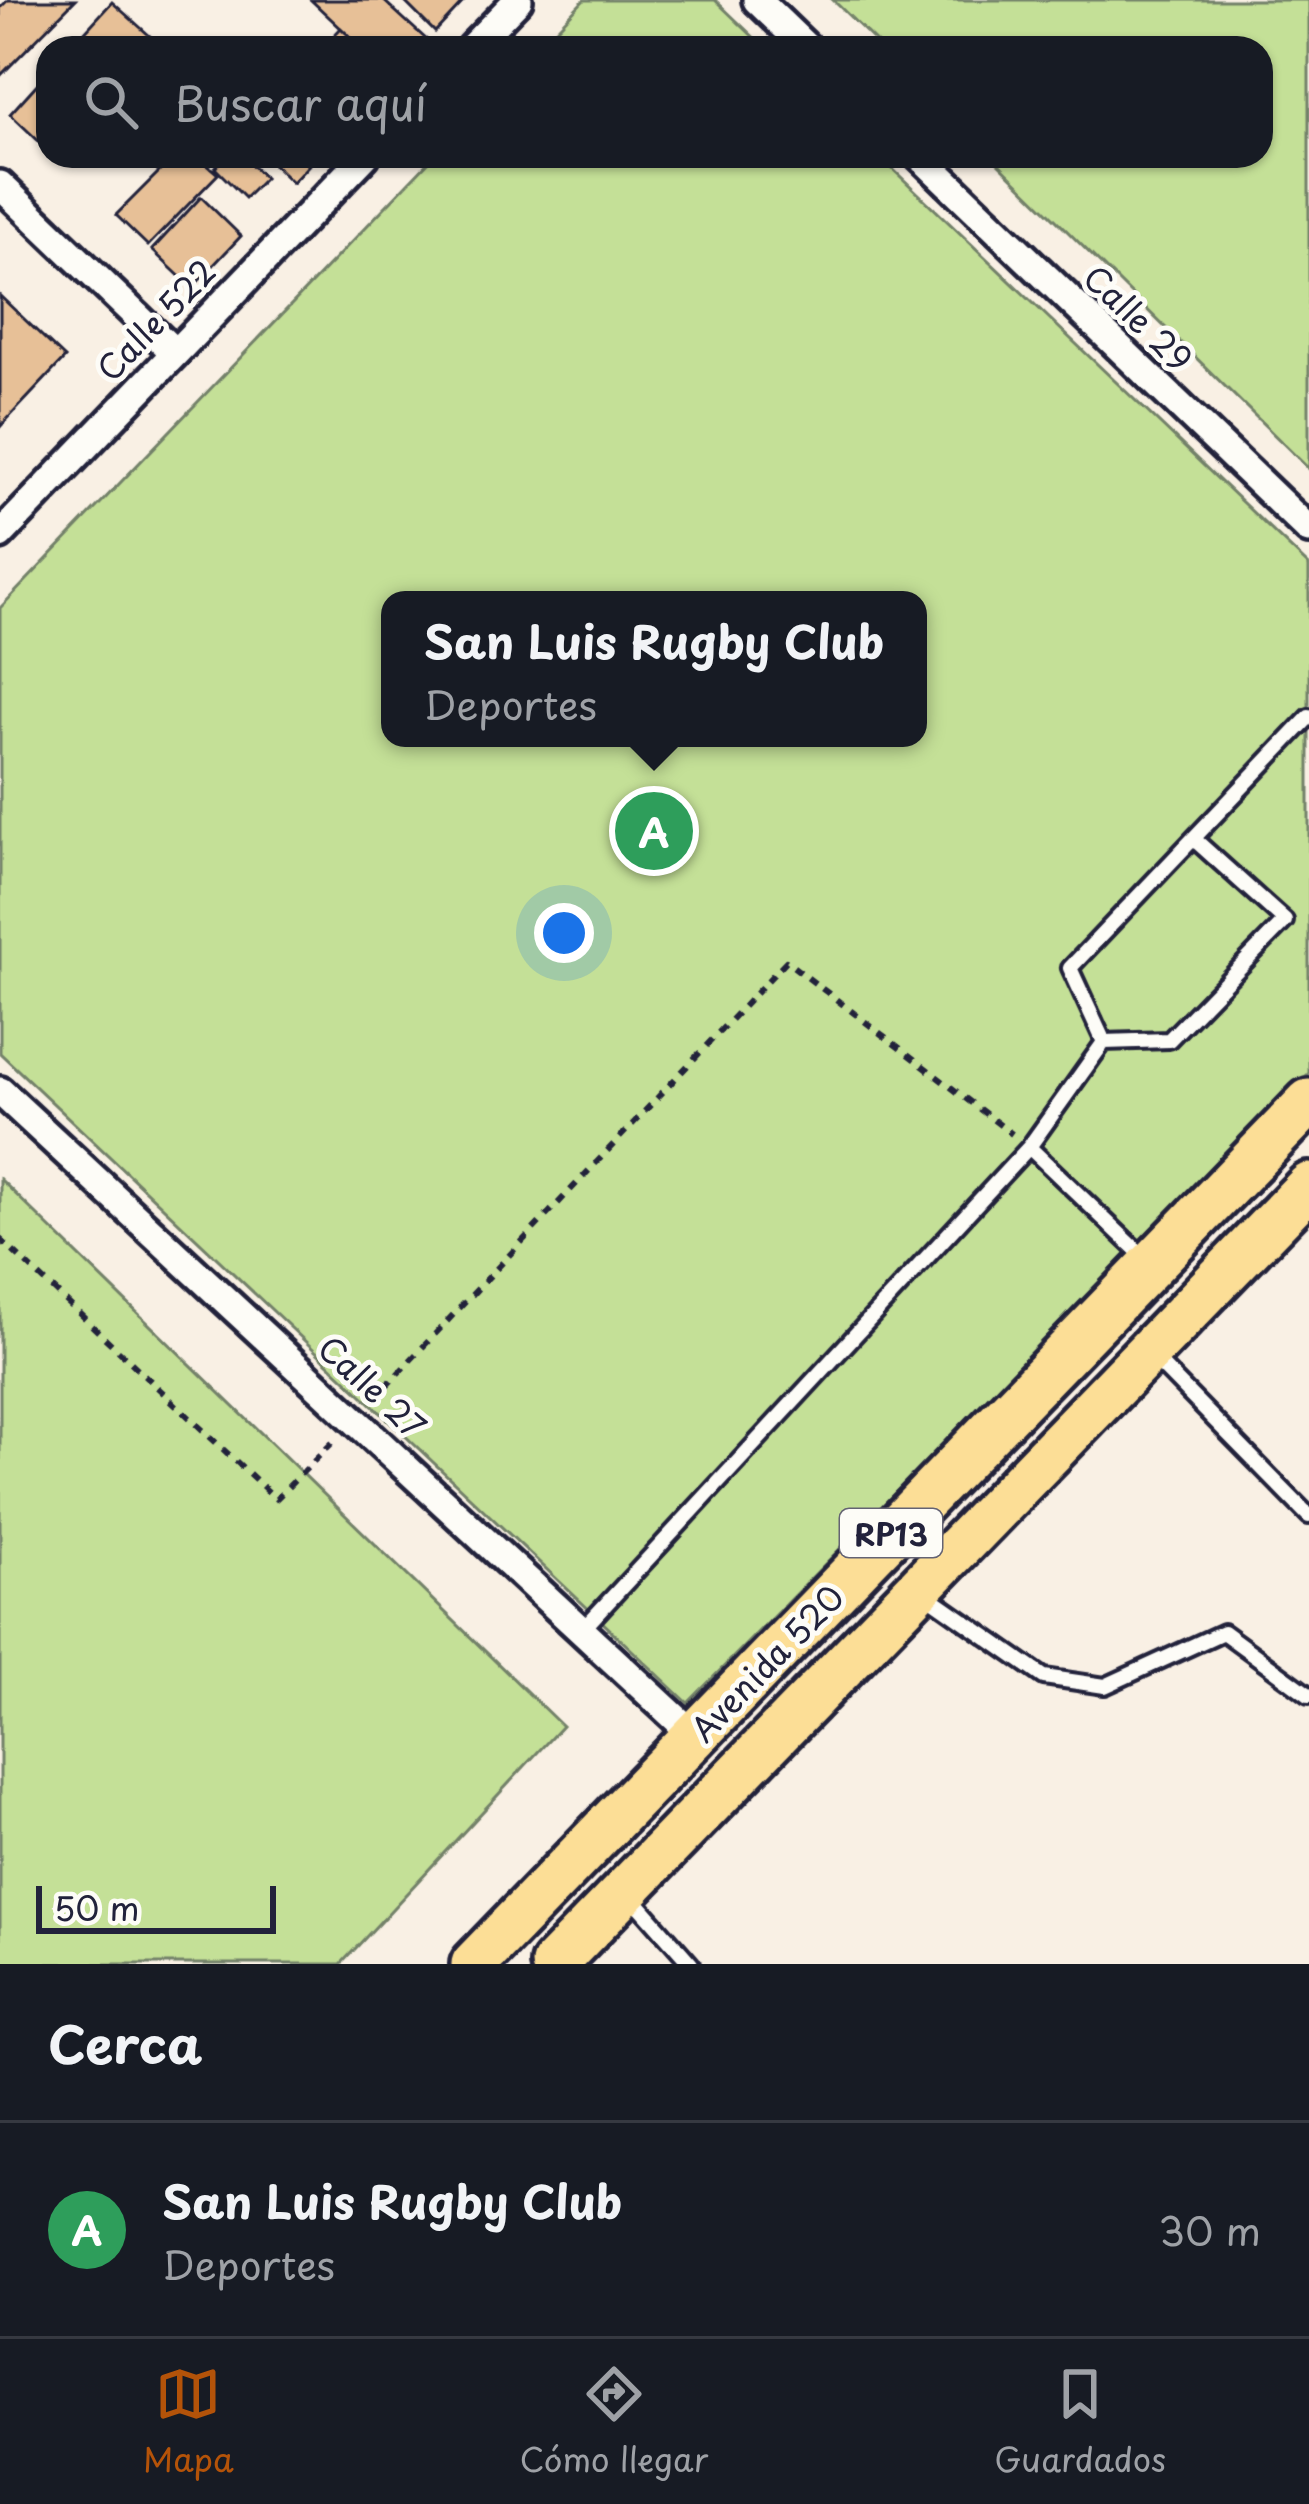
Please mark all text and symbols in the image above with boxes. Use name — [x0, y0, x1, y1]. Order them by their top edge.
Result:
search box — [36, 36, 1273, 168]
text: Buscar aquí — [174, 68, 427, 136]
icon: search — [78, 69, 144, 135]
street label: Calle 522 — [84, 247, 226, 391]
street label: Calle 29 — [1073, 252, 1205, 382]
popup — [381, 591, 927, 747]
text: San Luis Rugby Club — [424, 606, 884, 674]
text: Deportes — [424, 674, 597, 733]
pin: A — [615, 786, 693, 876]
your location — [534, 903, 594, 963]
street label: Calle 27 — [308, 1323, 438, 1449]
road number: RP13 — [840, 1509, 942, 1557]
street label: Avenida 520 — [678, 1572, 854, 1752]
scale bar — [36, 1880, 276, 1933]
text: 50 m — [54, 1882, 140, 1932]
text: Cerca — [48, 2004, 202, 2081]
text: San Luis Rugby Club — [162, 2166, 622, 2234]
text: A — [72, 2200, 102, 2259]
text: 30 m — [1158, 2200, 1261, 2259]
text: Deportes — [162, 2234, 335, 2293]
tab: Mapa — [143, 2361, 234, 2483]
tab: Cómo llegar — [520, 2361, 708, 2483]
tab: Guardados — [994, 2361, 1166, 2483]

